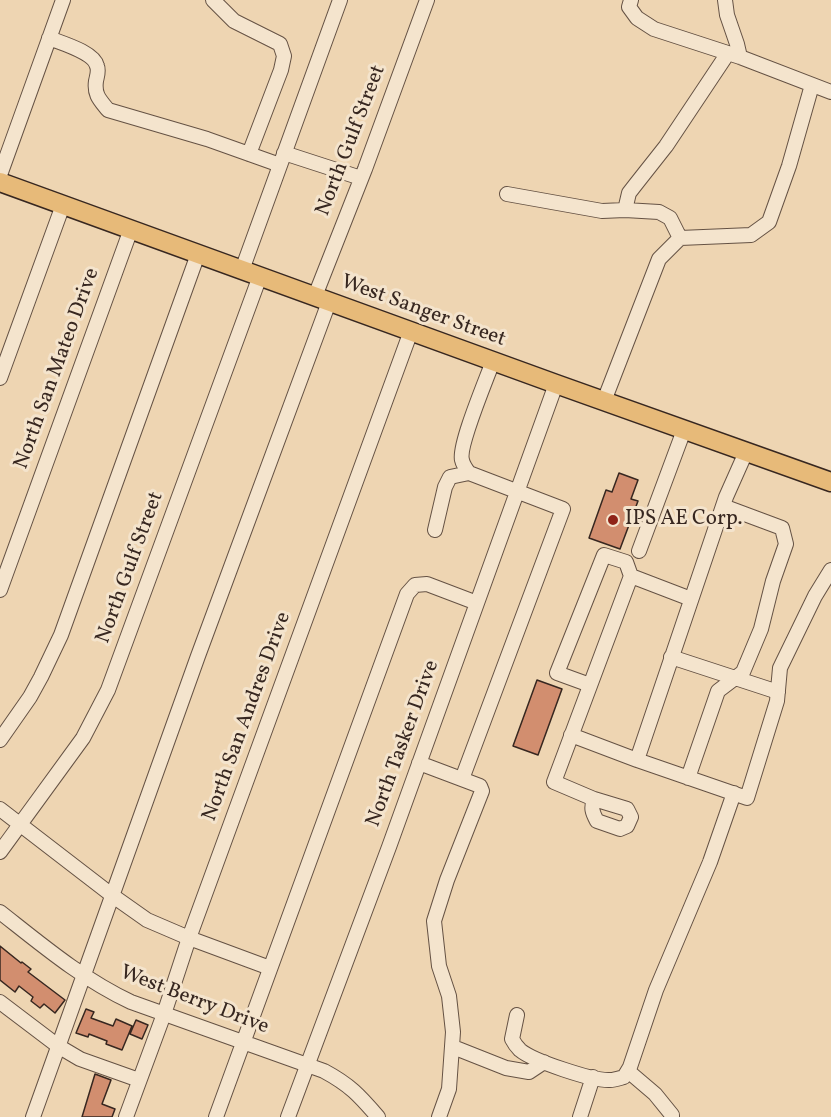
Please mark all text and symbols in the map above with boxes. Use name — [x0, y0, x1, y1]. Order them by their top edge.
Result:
street label: North Gulf Street — [312, 62, 392, 220]
street label: North San Mateo Drive — [10, 265, 106, 473]
street label: West Sanger Street — [337, 271, 509, 353]
street label: North Gulf Street — [92, 489, 170, 647]
place label: IPS AE Corp. — [625, 507, 742, 533]
marker: IPS AE Corp. — [606, 513, 620, 527]
street label: North San Andres Drive — [198, 609, 298, 825]
street label: North Tasker Drive — [362, 657, 446, 831]
street label: West Berry Drive — [116, 961, 272, 1041]

